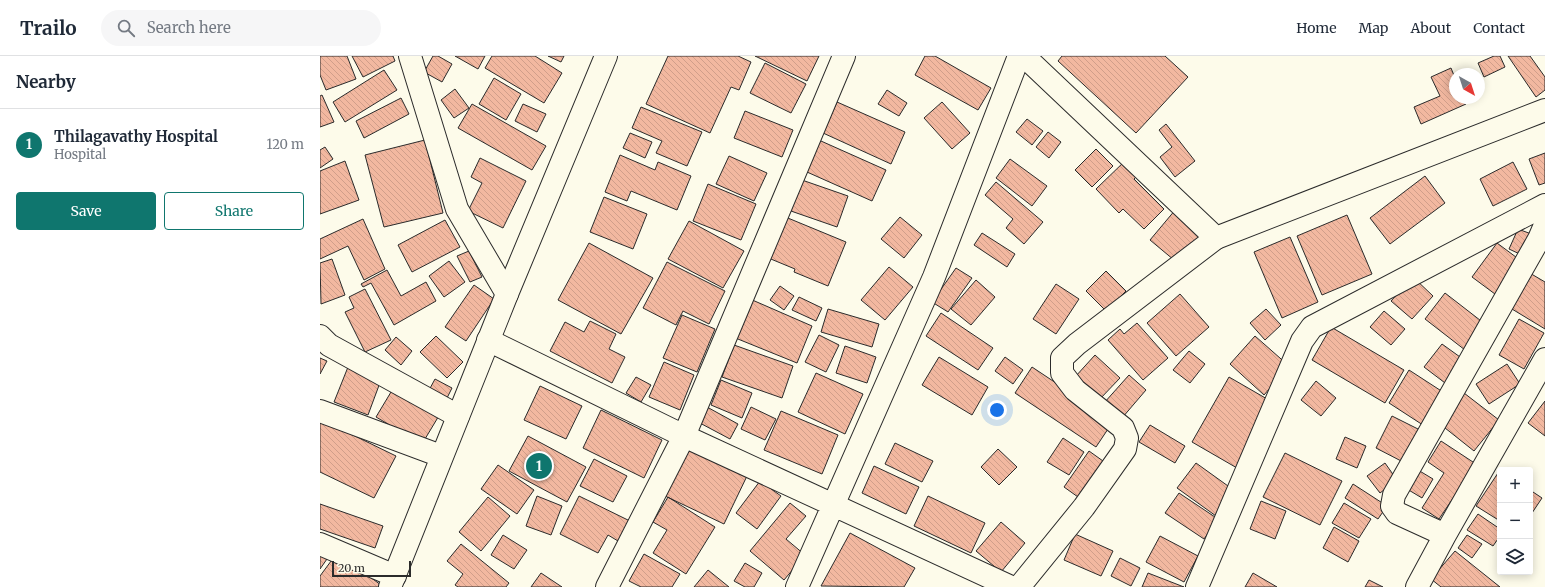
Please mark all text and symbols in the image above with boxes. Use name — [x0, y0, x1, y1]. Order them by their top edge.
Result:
search box — [101, 10, 381, 46]
text: Trailo — [20, 16, 77, 40]
icon: search — [115, 17, 137, 39]
text: Search here — [147, 18, 231, 37]
text: Home — [1296, 19, 1337, 37]
text: Map — [1359, 19, 1388, 37]
text: About — [1410, 19, 1451, 37]
text: Contact — [1473, 19, 1525, 37]
north arrow — [1449, 68, 1485, 104]
text: Nearby — [16, 71, 76, 93]
text: Thilagavathy Hospital — [54, 127, 218, 146]
text: 1 — [26, 136, 32, 153]
text: 120 m — [266, 136, 304, 153]
text: Hospital — [54, 146, 106, 163]
button: Save — [16, 192, 156, 230]
button: Share — [164, 192, 304, 230]
your location — [987, 400, 1007, 420]
pin: 1 — [526, 451, 552, 481]
map controls — [1497, 467, 1533, 575]
button: + — [1497, 467, 1533, 503]
button: − — [1497, 503, 1533, 539]
button: layers — [1497, 539, 1533, 575]
scale bar — [332, 559, 411, 578]
text: 20 m — [338, 561, 365, 575]

